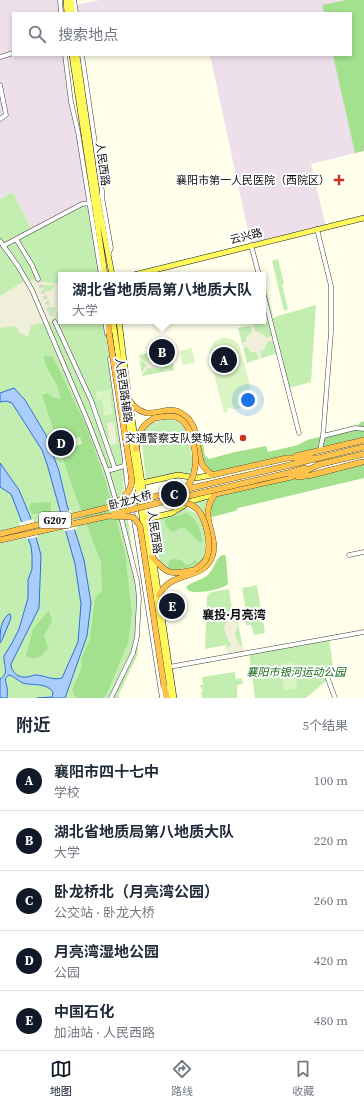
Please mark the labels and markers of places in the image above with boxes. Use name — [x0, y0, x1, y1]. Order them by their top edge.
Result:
place label: 襄阳市第一人民医院（西院区） — [176, 173, 330, 188]
marker: 襄阳市第一人民医院（西院区） — [333, 174, 345, 186]
pin: B — [149, 337, 175, 367]
pin: A — [211, 345, 237, 375]
pin: D — [48, 428, 74, 458]
place label: 交通警察支队樊城大队 — [125, 431, 235, 446]
marker: 交通警察支队樊城大队 — [238, 433, 248, 443]
pin: C — [161, 479, 187, 509]
pin: E — [159, 591, 185, 621]

